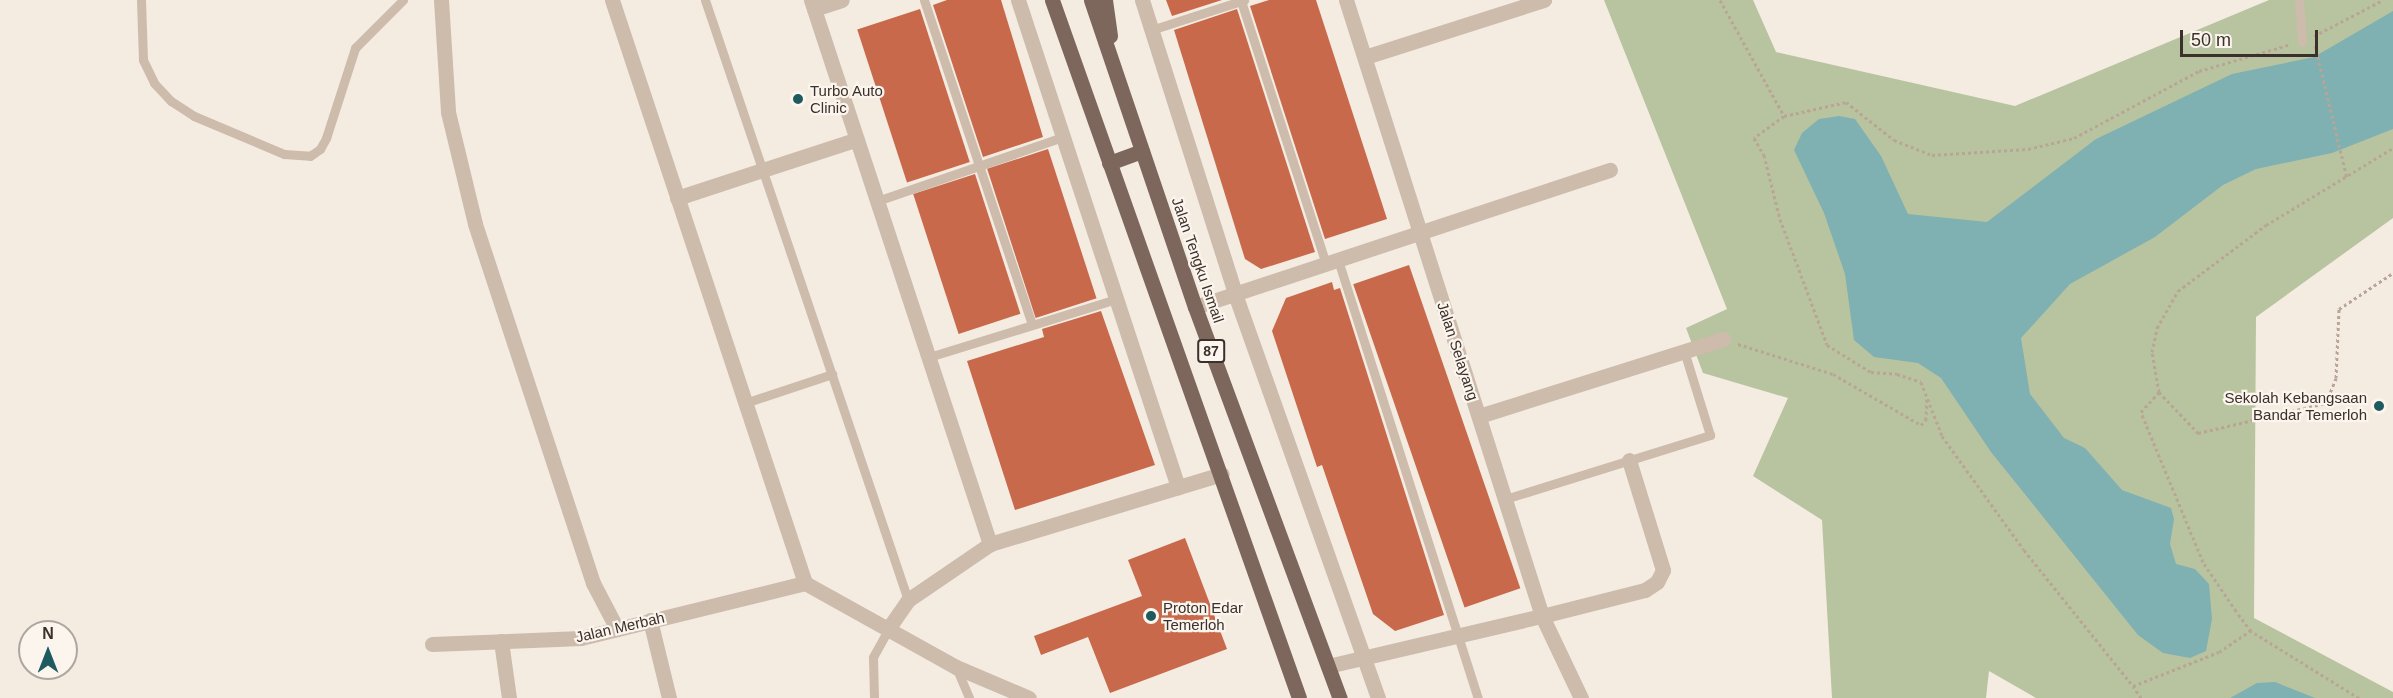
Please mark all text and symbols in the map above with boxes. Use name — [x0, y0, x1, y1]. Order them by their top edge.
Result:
scale bar — [2183, 18, 2321, 56]
text: 50 m — [2191, 30, 2231, 50]
place label: Turbo Auto Clinic — [810, 81, 884, 116]
marker: Turbo Auto Clinic — [791, 92, 805, 106]
street label: Jalan Tengku Ismail — [1168, 195, 1228, 325]
street label: Jalan Selayang — [1434, 299, 1482, 403]
road number: 87 — [1196, 340, 1226, 362]
place label: Sekolah Kebangsaan Bandar Temerloh — [2224, 388, 2367, 423]
marker: Sekolah Kebangsaan Bandar Temerloh — [2372, 399, 2386, 413]
place label: Proton Edar Temerloh — [1163, 598, 1243, 633]
street label: Jalan Merbah — [574, 608, 666, 646]
marker: Proton Edar Temerloh — [1144, 609, 1158, 623]
north arrow — [18, 620, 78, 680]
text: N — [42, 625, 54, 642]

